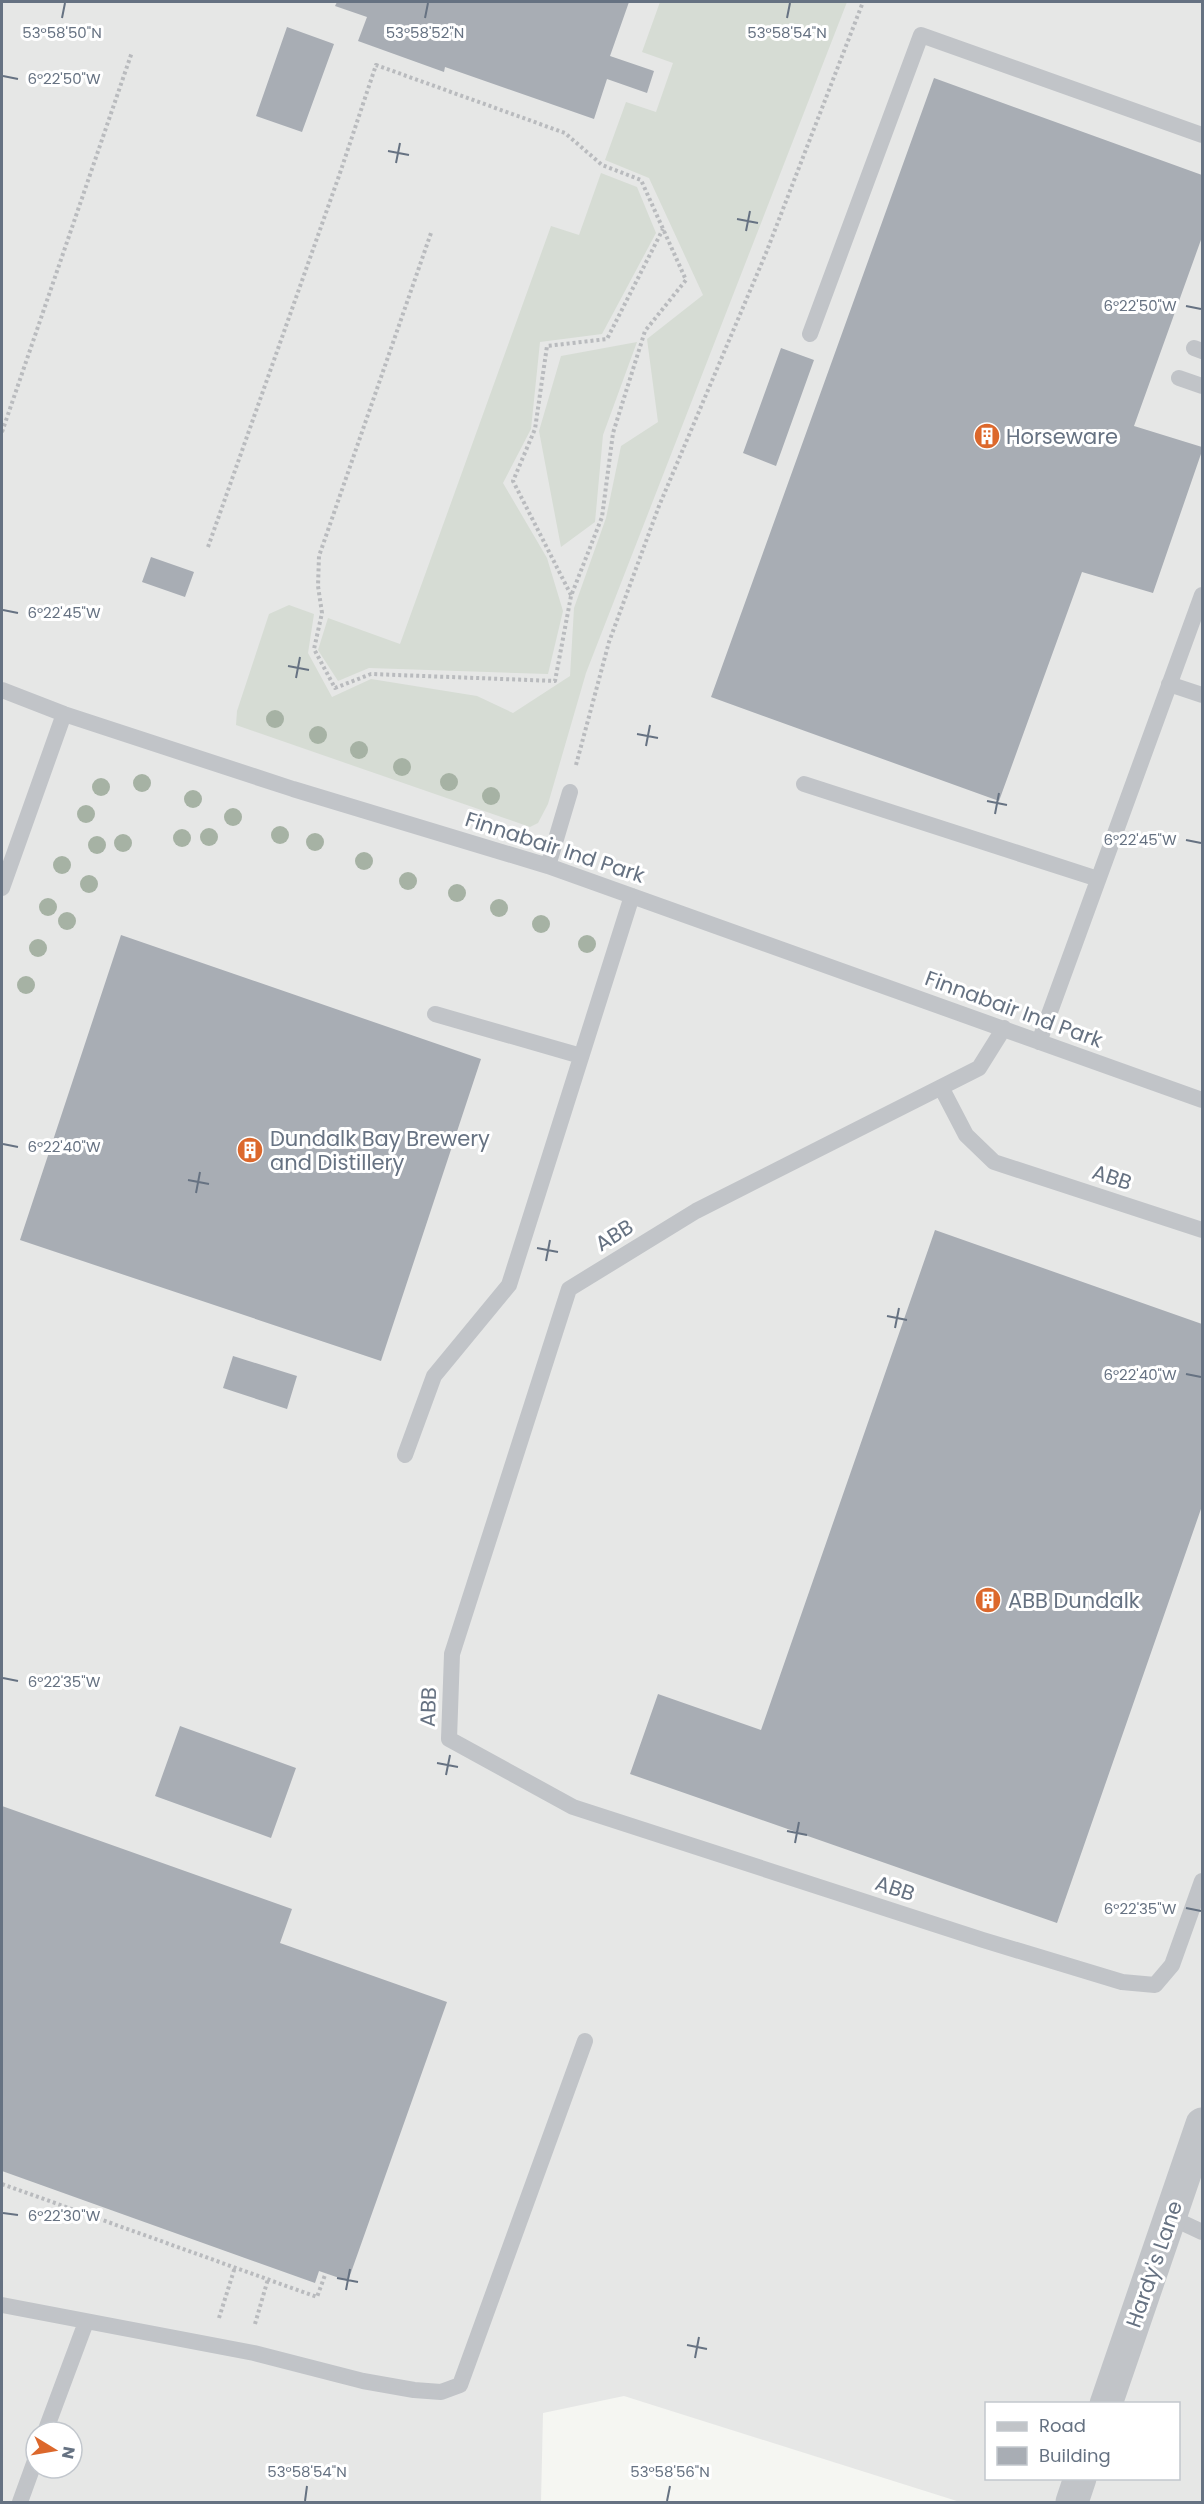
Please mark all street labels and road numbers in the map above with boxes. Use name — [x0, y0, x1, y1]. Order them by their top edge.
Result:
street label: Finnabair Ind Park — [461, 804, 649, 890]
street label: Finnabair Ind Park — [921, 963, 1107, 1055]
street label: ABB — [1089, 1157, 1135, 1197]
street label: ABB — [589, 1212, 639, 1258]
street label: ABB — [413, 1687, 443, 1727]
street label: ABB — [872, 1868, 918, 1908]
street label: Hardy's Lane — [1119, 2197, 1189, 2331]

